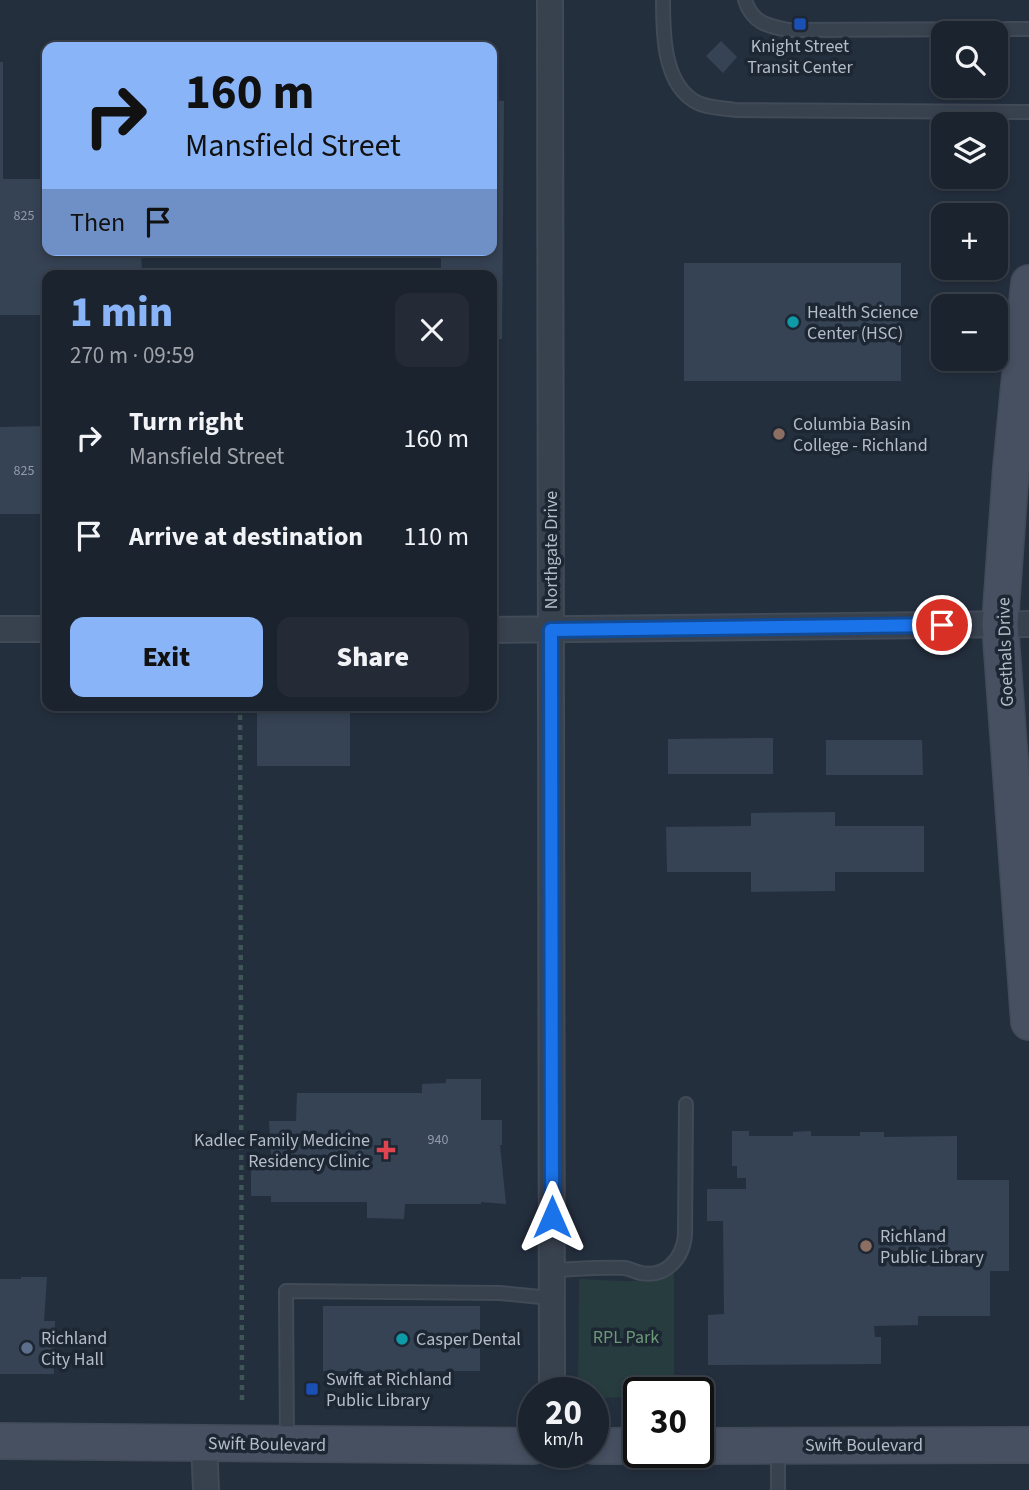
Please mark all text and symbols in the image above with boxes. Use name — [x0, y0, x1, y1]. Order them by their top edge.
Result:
marker: Knight Street Transit Center — [792, 16, 808, 32]
map controls — [931, 21, 1008, 371]
button: search — [931, 21, 1008, 98]
place label: Knight Street Transit Center — [747, 34, 853, 80]
text: 160 m — [185, 58, 314, 128]
icon: right — [70, 70, 161, 161]
button: layers — [931, 112, 1008, 189]
text: Mansfield Street — [185, 123, 401, 169]
icon: arrive — [139, 203, 177, 241]
button: + — [931, 203, 1008, 280]
text: Then — [70, 204, 125, 241]
house number: 825 — [14, 206, 34, 226]
text: 1 min — [70, 283, 173, 343]
button: close — [395, 293, 469, 367]
button: − — [931, 294, 1008, 371]
place label: Health Science Center (HSC) — [807, 300, 918, 346]
marker: Health Science Center (HSC) — [785, 314, 801, 330]
text: 270 m · 09:59 — [70, 339, 194, 372]
text: Turn right — [129, 403, 244, 440]
place label: Columbia Basin College - Richland — [793, 412, 928, 458]
icon: right — [70, 419, 108, 457]
text: 160 m — [403, 420, 469, 457]
marker: Columbia Basin College - Richland — [771, 426, 787, 442]
text: Mansfield Street — [129, 440, 284, 473]
house number: 825 — [14, 461, 34, 481]
street label: Northgate Drive — [539, 491, 564, 609]
icon: arrive — [70, 517, 108, 555]
text: Arrive at destination — [129, 518, 363, 555]
text: 110 m — [403, 518, 469, 555]
pin — [912, 595, 972, 655]
street label: Goethals Drive — [991, 597, 1020, 707]
icon: arrive — [923, 606, 961, 644]
button: Exit — [70, 617, 263, 697]
button: Share — [277, 617, 469, 697]
place label: Kadlec Family Medicine Residency Clinic — [194, 1128, 370, 1174]
house number: 940 — [428, 1130, 448, 1150]
marker: Kadlec Family Medicine Residency Clinic — [376, 1140, 396, 1160]
position arrow — [515, 1180, 589, 1254]
place label: Richland Public Library — [880, 1224, 984, 1270]
marker: Richland Public Library — [858, 1238, 874, 1254]
park label: RPL Park — [593, 1325, 659, 1350]
place label: Richland City Hall — [41, 1326, 107, 1372]
place label: Casper Dental — [416, 1327, 521, 1352]
marker: Casper Dental — [394, 1331, 410, 1347]
marker: Richland City Hall — [19, 1340, 35, 1356]
place label: Swift at Richland Public Library — [326, 1367, 452, 1413]
speed limit sign: 30 — [623, 1377, 714, 1468]
marker: Swift at Richland Public Library — [304, 1381, 320, 1397]
text: 20 — [545, 1388, 582, 1438]
text: km/h — [544, 1427, 583, 1452]
street label: Swift Boulevard — [208, 1431, 326, 1458]
street label: Swift Boulevard — [805, 1433, 923, 1458]

